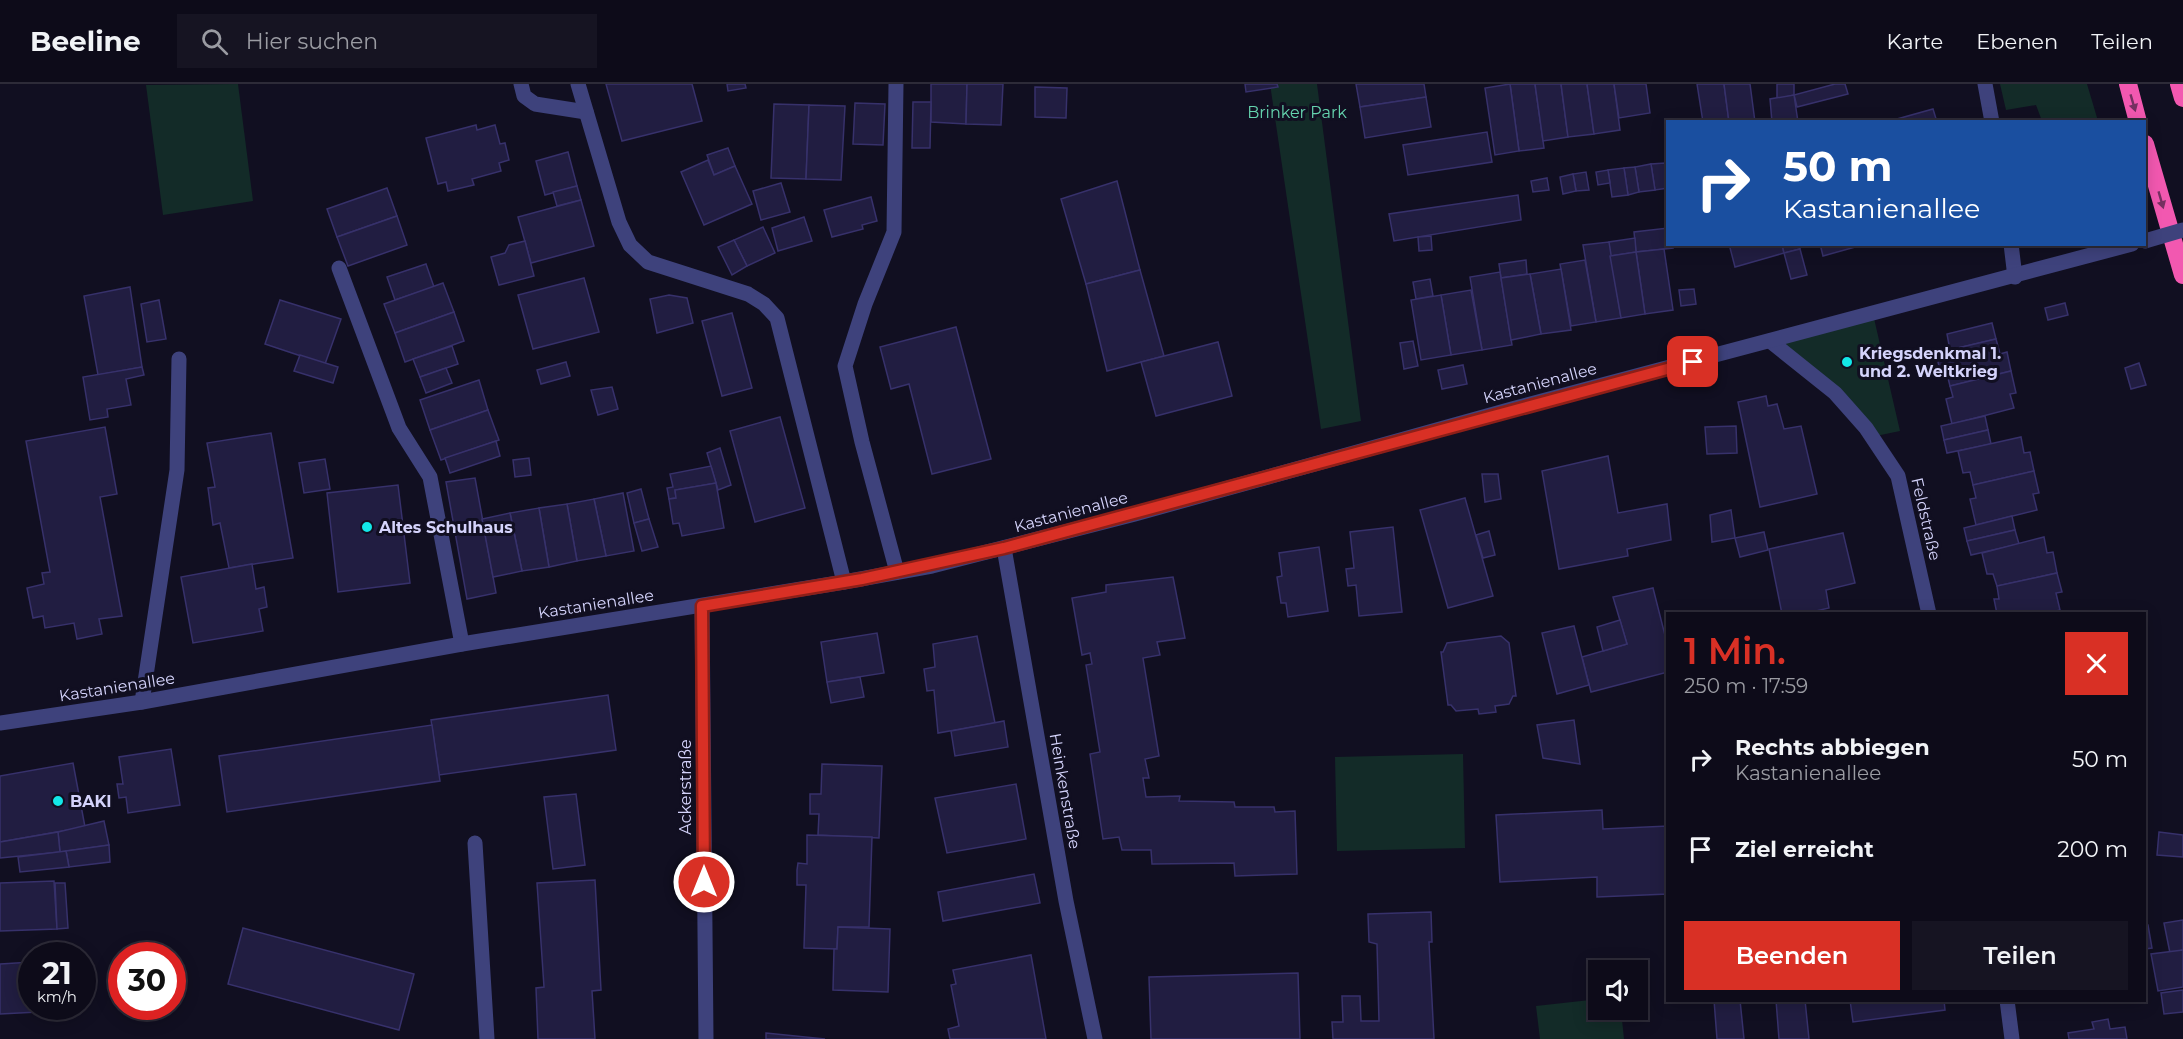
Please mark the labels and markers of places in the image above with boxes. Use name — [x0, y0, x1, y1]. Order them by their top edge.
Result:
pin — [1667, 336, 1718, 387]
place label: Kriegsdenkmal 1. und 2. Weltkrieg — [1859, 344, 2001, 381]
marker: Kriegsdenkmal 1. und 2. Weltkrieg — [1840, 355, 1854, 369]
place label: Altes Schulhaus — [378, 518, 513, 537]
marker: Altes Schulhaus — [360, 520, 374, 534]
place label: BAKI — [70, 792, 112, 811]
marker: BAKI — [51, 794, 65, 808]

